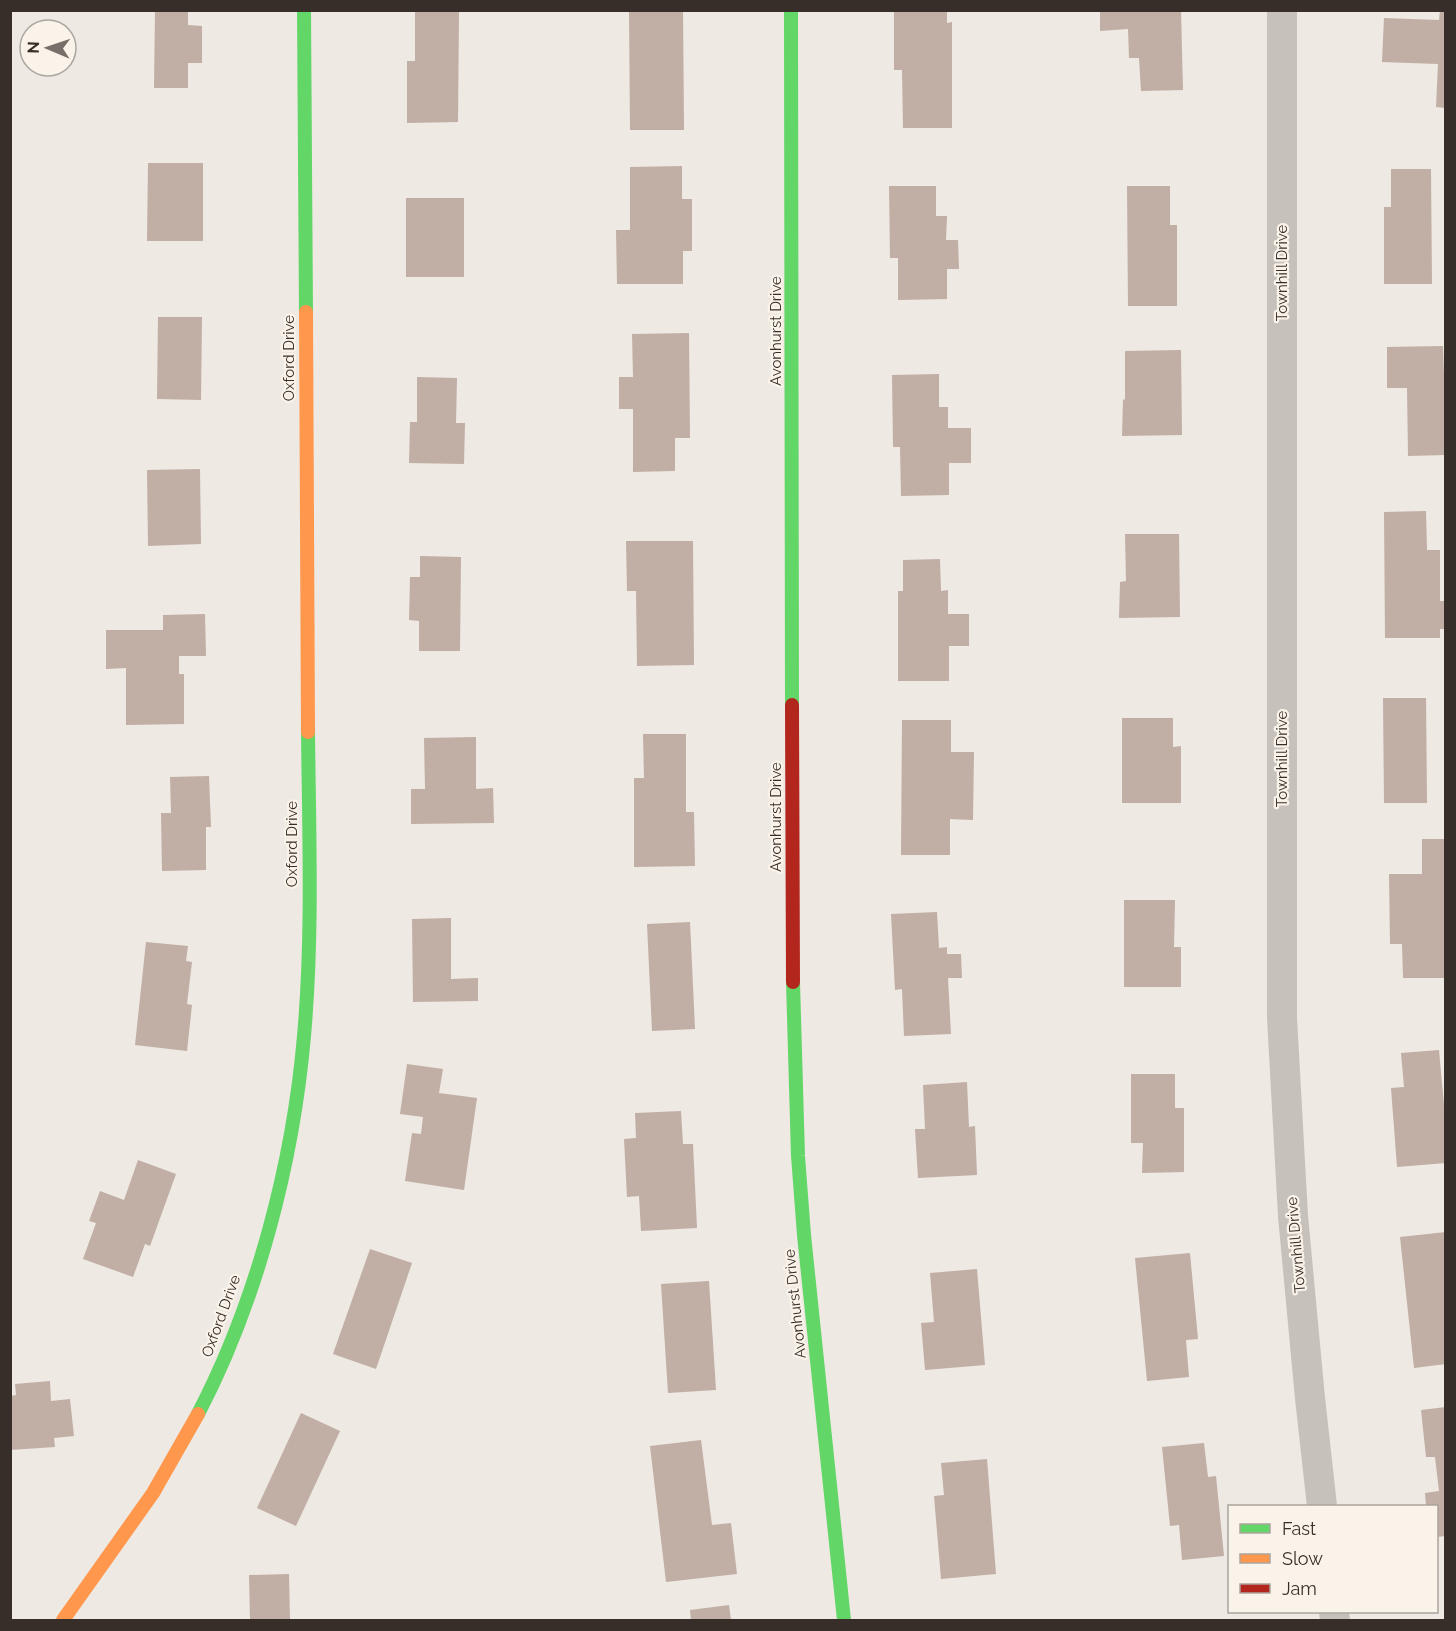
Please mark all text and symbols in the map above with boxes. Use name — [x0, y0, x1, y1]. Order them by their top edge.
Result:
north arrow — [18, 18, 78, 78]
text: N — [24, 41, 43, 54]
street label: Townhill Drive — [1273, 225, 1291, 321]
street label: Avonhurst Drive — [767, 276, 785, 386]
street label: Oxford Drive — [280, 315, 298, 401]
street label: Townhill Drive — [1273, 711, 1291, 807]
street label: Avonhurst Drive — [767, 762, 785, 872]
street label: Oxford Drive — [283, 801, 301, 887]
street label: Townhill Drive — [1283, 1196, 1309, 1294]
street label: Avonhurst Drive — [780, 1248, 810, 1360]
street label: Oxford Drive — [198, 1272, 244, 1360]
legend — [1228, 1505, 1438, 1613]
text: Fast — [1282, 1518, 1316, 1539]
text: Slow — [1282, 1548, 1323, 1569]
text: Jam — [1282, 1578, 1317, 1599]

